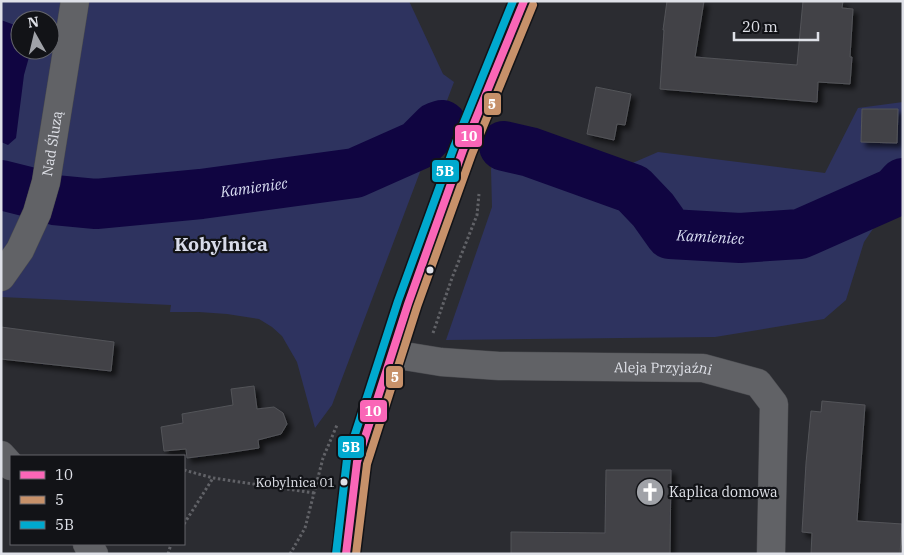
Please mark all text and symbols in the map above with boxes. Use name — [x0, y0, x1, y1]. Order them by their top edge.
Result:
north arrow — [10, 10, 60, 60]
scale bar — [734, 10, 818, 42]
text: N — [26, 12, 40, 32]
text: 20 m — [742, 17, 778, 36]
line badge: 5 — [483, 92, 502, 116]
text: 5 — [488, 95, 496, 113]
street label: Nad Śluzą — [38, 109, 66, 178]
line badge: 10 — [454, 124, 483, 148]
text: 10 — [461, 127, 477, 145]
line badge: 5B — [431, 159, 460, 183]
text: 5B — [436, 162, 454, 180]
water label: Kamieniec — [218, 173, 289, 201]
water label: Kamieniec — [675, 225, 745, 248]
district label: Kobylnica — [174, 232, 268, 256]
unlabelled marker — [425, 265, 435, 275]
street label: Aleja Przyjaźni — [614, 358, 714, 379]
line badge: 5 — [385, 365, 404, 389]
text: 5 — [391, 368, 399, 386]
line badge: 10 — [359, 399, 388, 423]
text: 10 — [365, 402, 381, 420]
line badge: 5B — [337, 435, 365, 459]
text: 5B — [342, 438, 360, 456]
legend — [10, 455, 185, 545]
text: 10 — [55, 465, 73, 484]
place label: Kobylnica 01 — [255, 474, 335, 491]
marker: Kobylnica 01 — [339, 477, 349, 487]
church icon: Kaplica domowa — [635, 477, 665, 507]
place label: Kaplica domowa — [669, 483, 778, 501]
text: 5 — [55, 490, 64, 509]
text: 5B — [55, 515, 74, 534]

